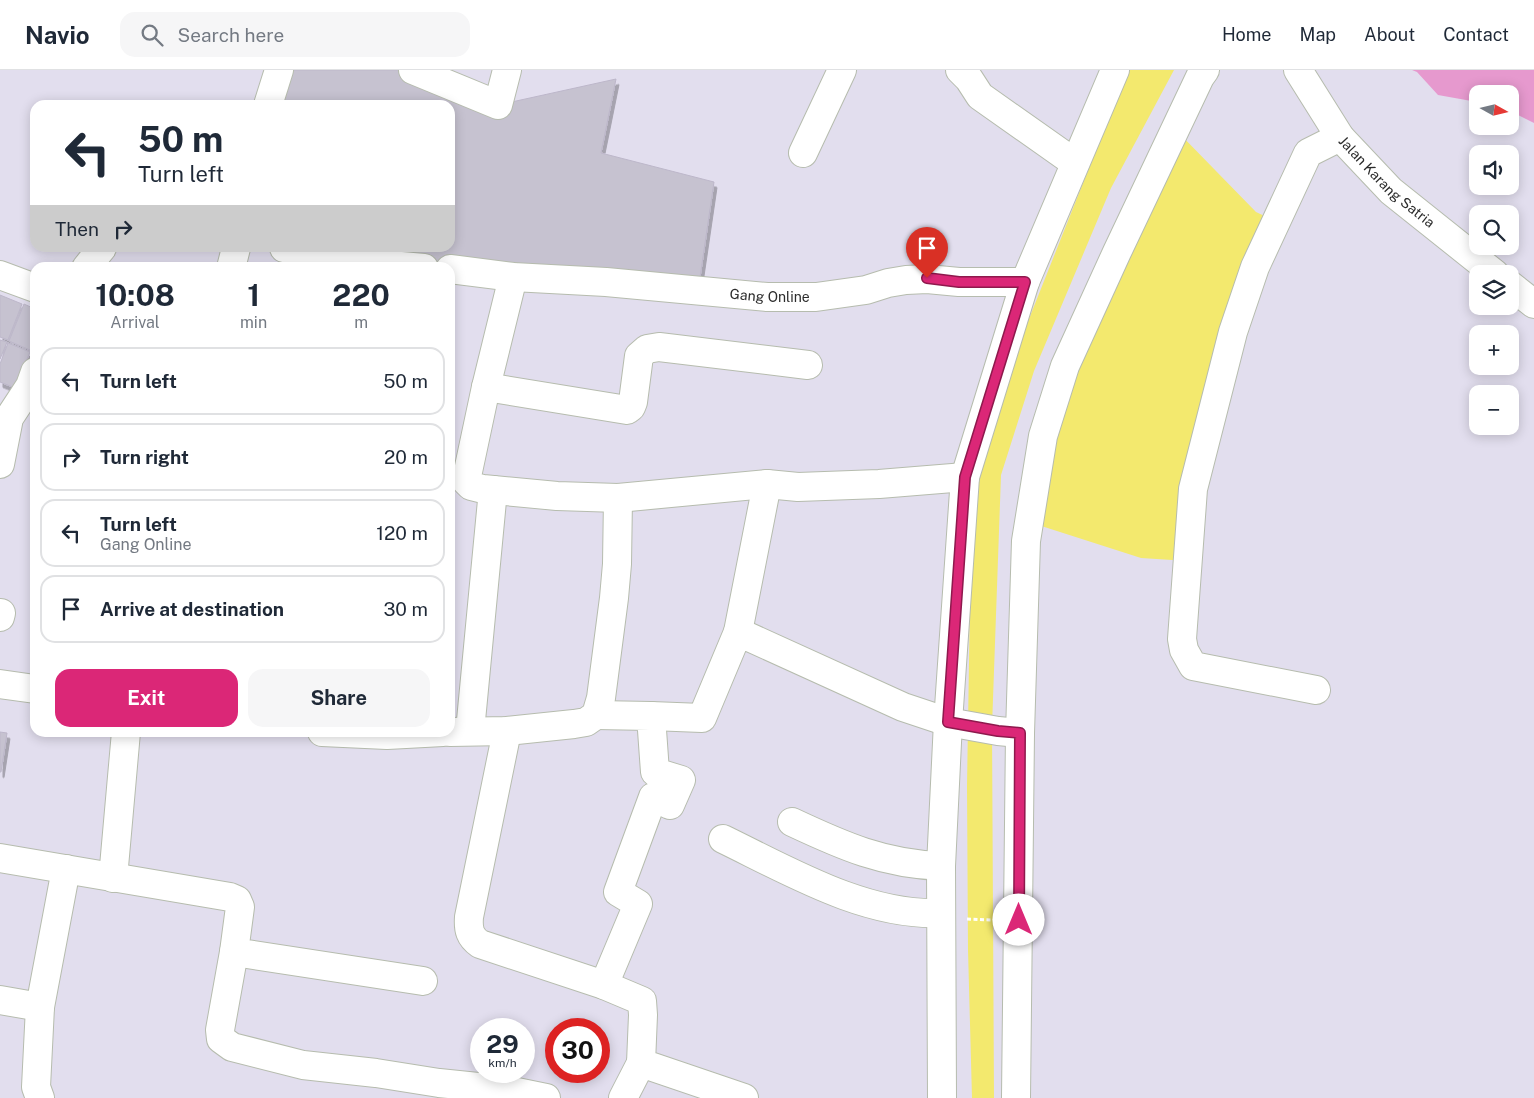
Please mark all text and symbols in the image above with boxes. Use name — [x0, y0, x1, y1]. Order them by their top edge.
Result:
search box — [120, 12, 470, 57]
text: Navio — [25, 21, 90, 49]
icon: search — [138, 21, 166, 49]
text: Search here — [178, 24, 284, 46]
text: Home — [1222, 24, 1272, 45]
text: Map — [1300, 24, 1336, 45]
text: About — [1364, 24, 1415, 45]
text: Contact — [1443, 24, 1509, 45]
north arrow — [1469, 85, 1519, 135]
map controls — [1469, 85, 1519, 435]
text: 50 m — [138, 119, 223, 160]
icon: left — [55, 120, 120, 185]
street label: Jalan Karang Satria — [1336, 133, 1438, 231]
button: sound — [1469, 145, 1519, 195]
text: Turn left — [138, 161, 224, 187]
button: search — [1469, 205, 1519, 255]
icon: right — [109, 215, 137, 243]
text: Then — [55, 218, 99, 240]
pin — [906, 227, 948, 278]
icon: arrive — [913, 234, 941, 262]
button: layers — [1469, 265, 1519, 315]
text: 10:08 — [95, 277, 175, 313]
text: 1 — [247, 277, 260, 313]
text: 220 — [332, 277, 390, 313]
street label: Gang Online — [729, 286, 810, 305]
text: Arrival — [110, 313, 160, 332]
text: min — [240, 313, 267, 332]
text: m — [354, 313, 368, 332]
button: + — [1469, 325, 1519, 375]
icon: left — [57, 367, 85, 395]
text: Turn left — [100, 370, 177, 392]
text: 50 m — [383, 370, 428, 392]
button: − — [1469, 385, 1519, 435]
icon: right — [57, 443, 85, 471]
text: Turn right — [100, 446, 189, 468]
text: 20 m — [384, 446, 428, 468]
text: Turn left — [100, 513, 177, 535]
icon: left — [57, 519, 85, 547]
text: 120 m — [376, 522, 428, 544]
text: Gang Online — [100, 535, 192, 554]
icon: arrive — [57, 595, 85, 623]
text: Arrive at destination — [100, 598, 284, 620]
text: 30 m — [383, 598, 428, 620]
button: Exit — [55, 669, 238, 727]
button: Share — [248, 669, 430, 727]
position arrow — [992, 893, 1044, 945]
speed limit sign: 30 — [545, 1018, 610, 1083]
text: 29 — [486, 1029, 519, 1059]
text: km/h — [488, 1056, 517, 1070]

